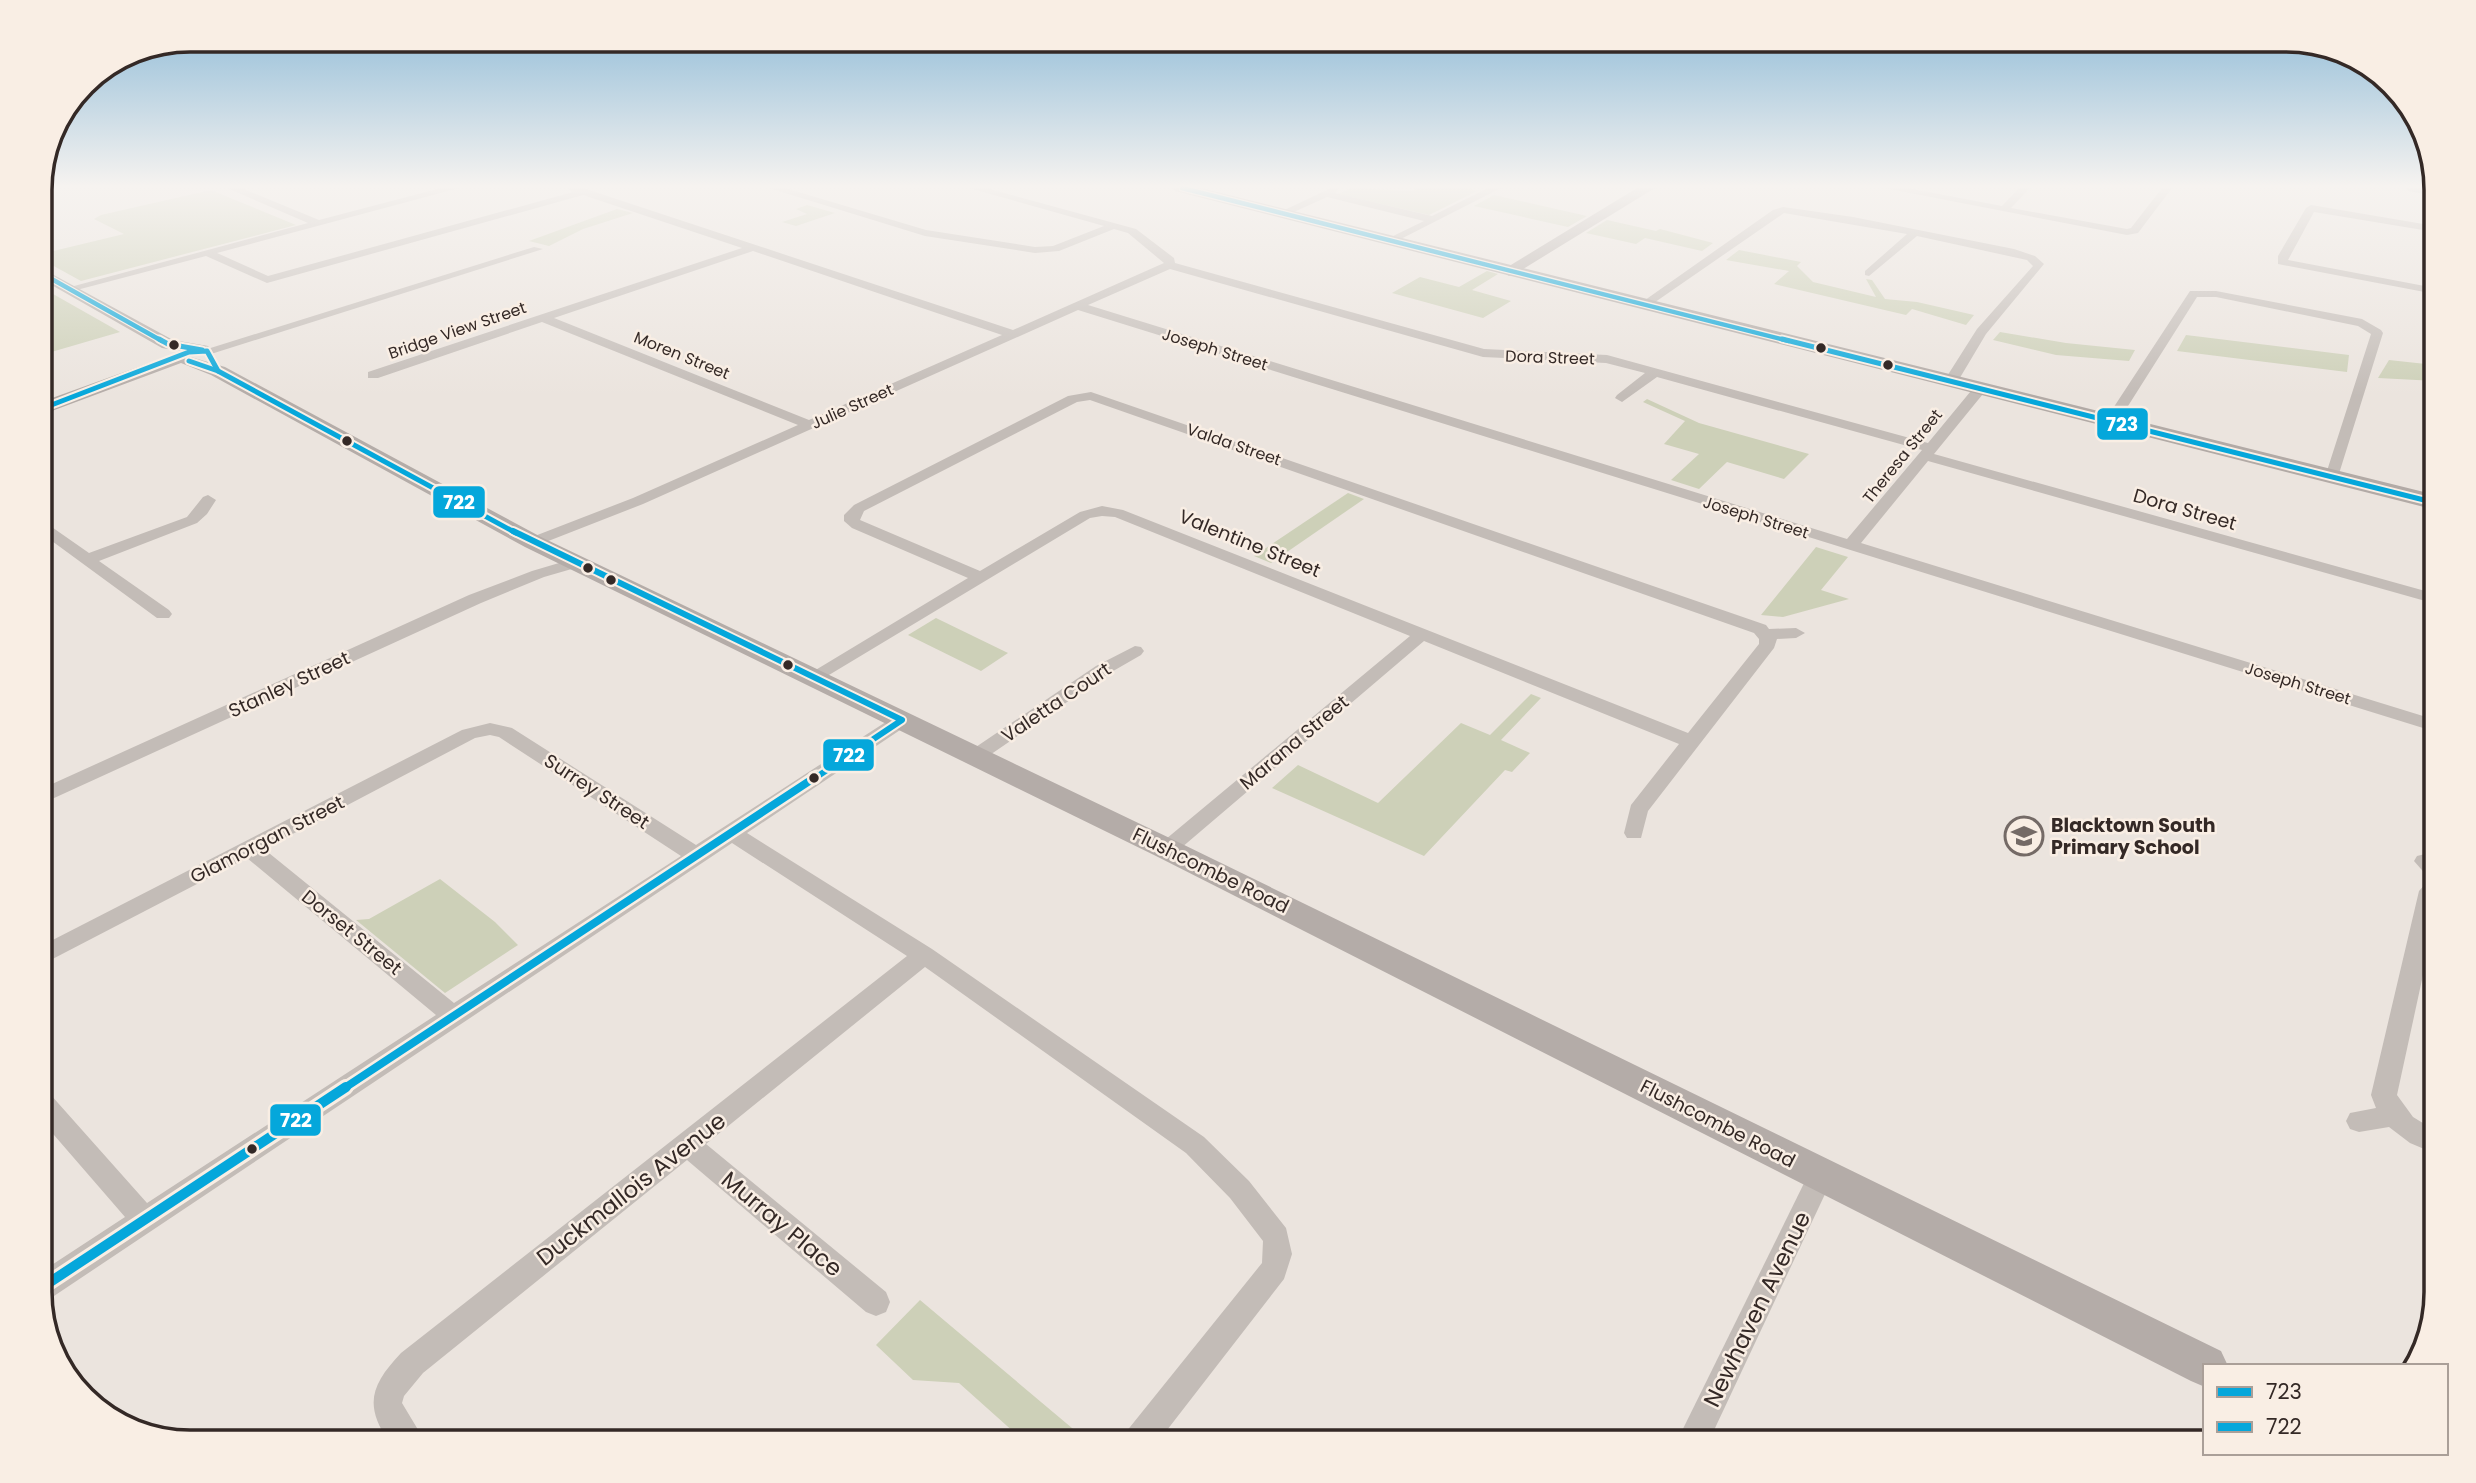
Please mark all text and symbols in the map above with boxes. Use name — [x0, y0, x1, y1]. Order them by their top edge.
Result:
street label: Bridge View Street — [385, 296, 529, 365]
street label: Joseph Street — [1159, 323, 1271, 376]
street label: Moren Street — [631, 326, 733, 385]
unlabelled marker — [167, 338, 181, 352]
unlabelled marker — [1814, 341, 1828, 355]
street label: Dora Street — [1505, 344, 1595, 371]
unlabelled marker — [1881, 358, 1895, 372]
street label: Julie Street — [807, 378, 897, 435]
street label: Theresa Street — [1857, 404, 1948, 508]
line badge: 723 — [2096, 407, 2149, 441]
text: 723 — [2106, 411, 2138, 438]
street label: Valda Street — [1184, 418, 1284, 471]
unlabelled marker — [340, 434, 354, 448]
street label: Dora Street — [2130, 482, 2240, 537]
line badge: 722 — [432, 485, 486, 519]
text: 722 — [443, 489, 475, 516]
street label: Joseph Street — [1700, 491, 1812, 544]
street label: Valentine Street — [1175, 503, 1325, 584]
unlabelled marker — [581, 561, 595, 575]
unlabelled marker — [604, 573, 618, 587]
street label: Stanley Street — [224, 645, 354, 724]
street label: Valetta Court — [996, 656, 1116, 749]
street label: Joseph Street — [2242, 657, 2354, 710]
unlabelled marker — [781, 658, 795, 672]
street label: Marana Street — [1234, 689, 1355, 796]
line badge: 722 — [822, 738, 875, 772]
text: 722 — [833, 742, 865, 769]
street label: Surrey Street — [539, 747, 655, 836]
unlabelled marker — [807, 771, 821, 785]
street label: Glamorgan Street — [186, 789, 349, 890]
place label: Blacktown South Primary School — [2051, 812, 2215, 861]
school or university icon: Blacktown South Primary School — [2003, 815, 2045, 857]
street label: Flushcombe Road — [1128, 821, 1293, 920]
street label: Dorset Street — [296, 884, 408, 981]
street label: Flushcombe Road — [1636, 1073, 1800, 1174]
line badge: 722 — [269, 1103, 322, 1137]
street label: Duckmallois Avenue — [530, 1105, 732, 1273]
text: 722 — [280, 1107, 312, 1134]
unlabelled marker — [245, 1142, 259, 1156]
street label: Murray Place — [715, 1164, 849, 1284]
street label: Newhaven Avenue — [1696, 1206, 1818, 1412]
legend — [2203, 1364, 2448, 1455]
text: 723 — [2266, 1377, 2302, 1406]
text: 722 — [2266, 1412, 2302, 1441]

